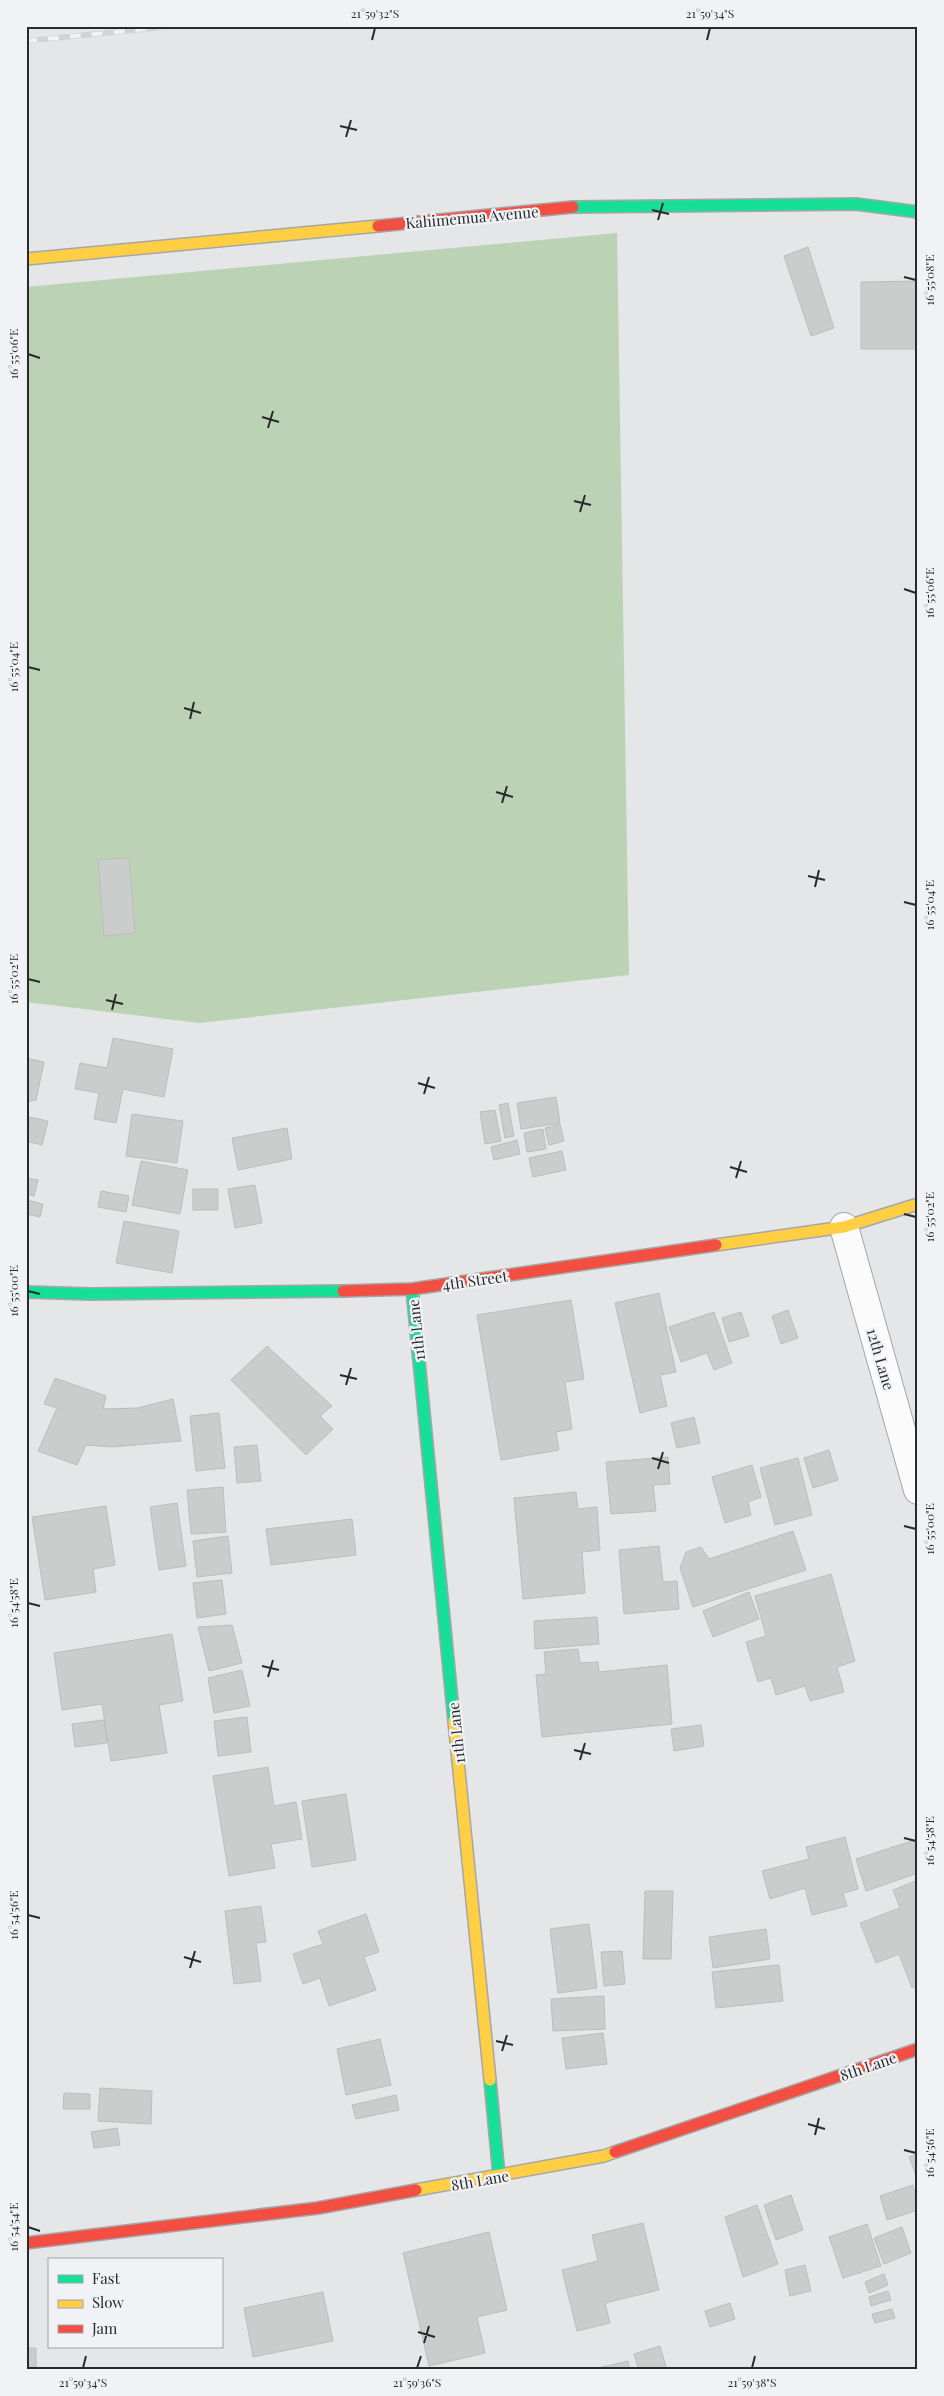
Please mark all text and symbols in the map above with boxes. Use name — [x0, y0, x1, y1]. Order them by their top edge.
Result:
text: 21°59'32"S — [351, 5, 399, 21]
text: 21°59'34"S — [686, 5, 734, 21]
street label: Kahimemua Avenue — [405, 201, 539, 233]
text: 16°55'08"E — [921, 255, 937, 305]
text: 16°55'06"E — [5, 329, 21, 379]
text: 16°55'06"E — [921, 568, 937, 618]
text: 16°55'04"E — [5, 642, 21, 692]
text: 16°55'04"E — [921, 880, 937, 930]
text: 16°55'02"E — [5, 954, 21, 1004]
text: 16°55'02"E — [921, 1192, 937, 1242]
text: 16°55'00"E — [5, 1265, 21, 1317]
street label: 4th Street — [441, 1265, 510, 1294]
street label: 11th Lane — [403, 1298, 429, 1362]
street label: 12th Lane — [863, 1326, 899, 1392]
text: 16°55'00"E — [921, 1503, 937, 1555]
text: 16°54'58"E — [5, 1578, 21, 1628]
street label: 11th Lane — [443, 1701, 469, 1765]
text: 16°54'58"E — [921, 1816, 937, 1866]
text: 16°54'56"E — [5, 1890, 21, 1940]
street label: 8th Lane — [837, 2047, 899, 2085]
text: 16°54'56"E — [921, 2128, 937, 2178]
street label: 8th Lane — [449, 2165, 511, 2195]
text: 16°54'54"E — [5, 2203, 21, 2251]
legend — [48, 2258, 222, 2348]
text: Fast — [92, 2268, 121, 2288]
text: Slow — [92, 2292, 124, 2312]
text: Jam — [91, 2318, 118, 2338]
text: 21°59'34"S — [59, 2374, 107, 2390]
text: 21°59'36"S — [393, 2374, 441, 2390]
text: 21°59'38"S — [728, 2374, 776, 2390]

